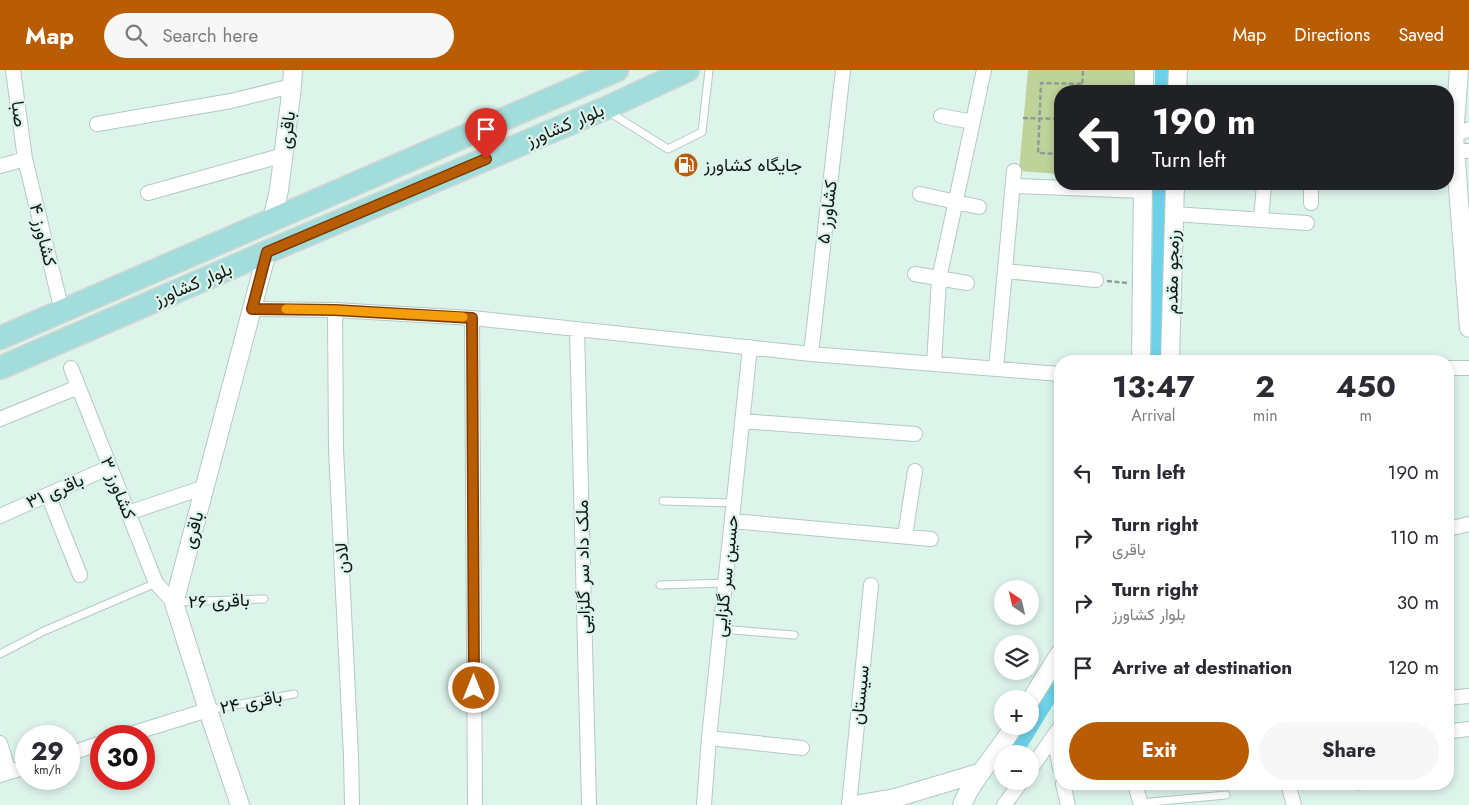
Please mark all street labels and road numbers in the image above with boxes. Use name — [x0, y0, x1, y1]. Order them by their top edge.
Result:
street label: بلوار کشاورز — [521, 97, 608, 154]
street label: صبا — [5, 100, 33, 128]
street label: باقری — [272, 110, 302, 150]
street label: کشاورز ۵ — [810, 179, 844, 245]
street label: کشاورز ۴ — [23, 201, 63, 269]
street label: رزمجو مقدم — [1158, 229, 1186, 315]
street label: بلوار کشاورز — [149, 256, 236, 313]
street label: کشاورز ۳ — [94, 453, 142, 523]
street label: باقری ۳۱ — [22, 467, 88, 515]
street label: ملک داد سر گلزایی — [569, 500, 597, 634]
street label: باقری — [176, 508, 210, 552]
street label: حسین سر گلزایی — [707, 514, 745, 638]
street label: لادن — [328, 542, 356, 574]
street label: باقری ۲۶ — [188, 587, 250, 615]
street label: سیستان — [844, 664, 876, 726]
street label: باقری ۲۴ — [218, 683, 284, 721]

